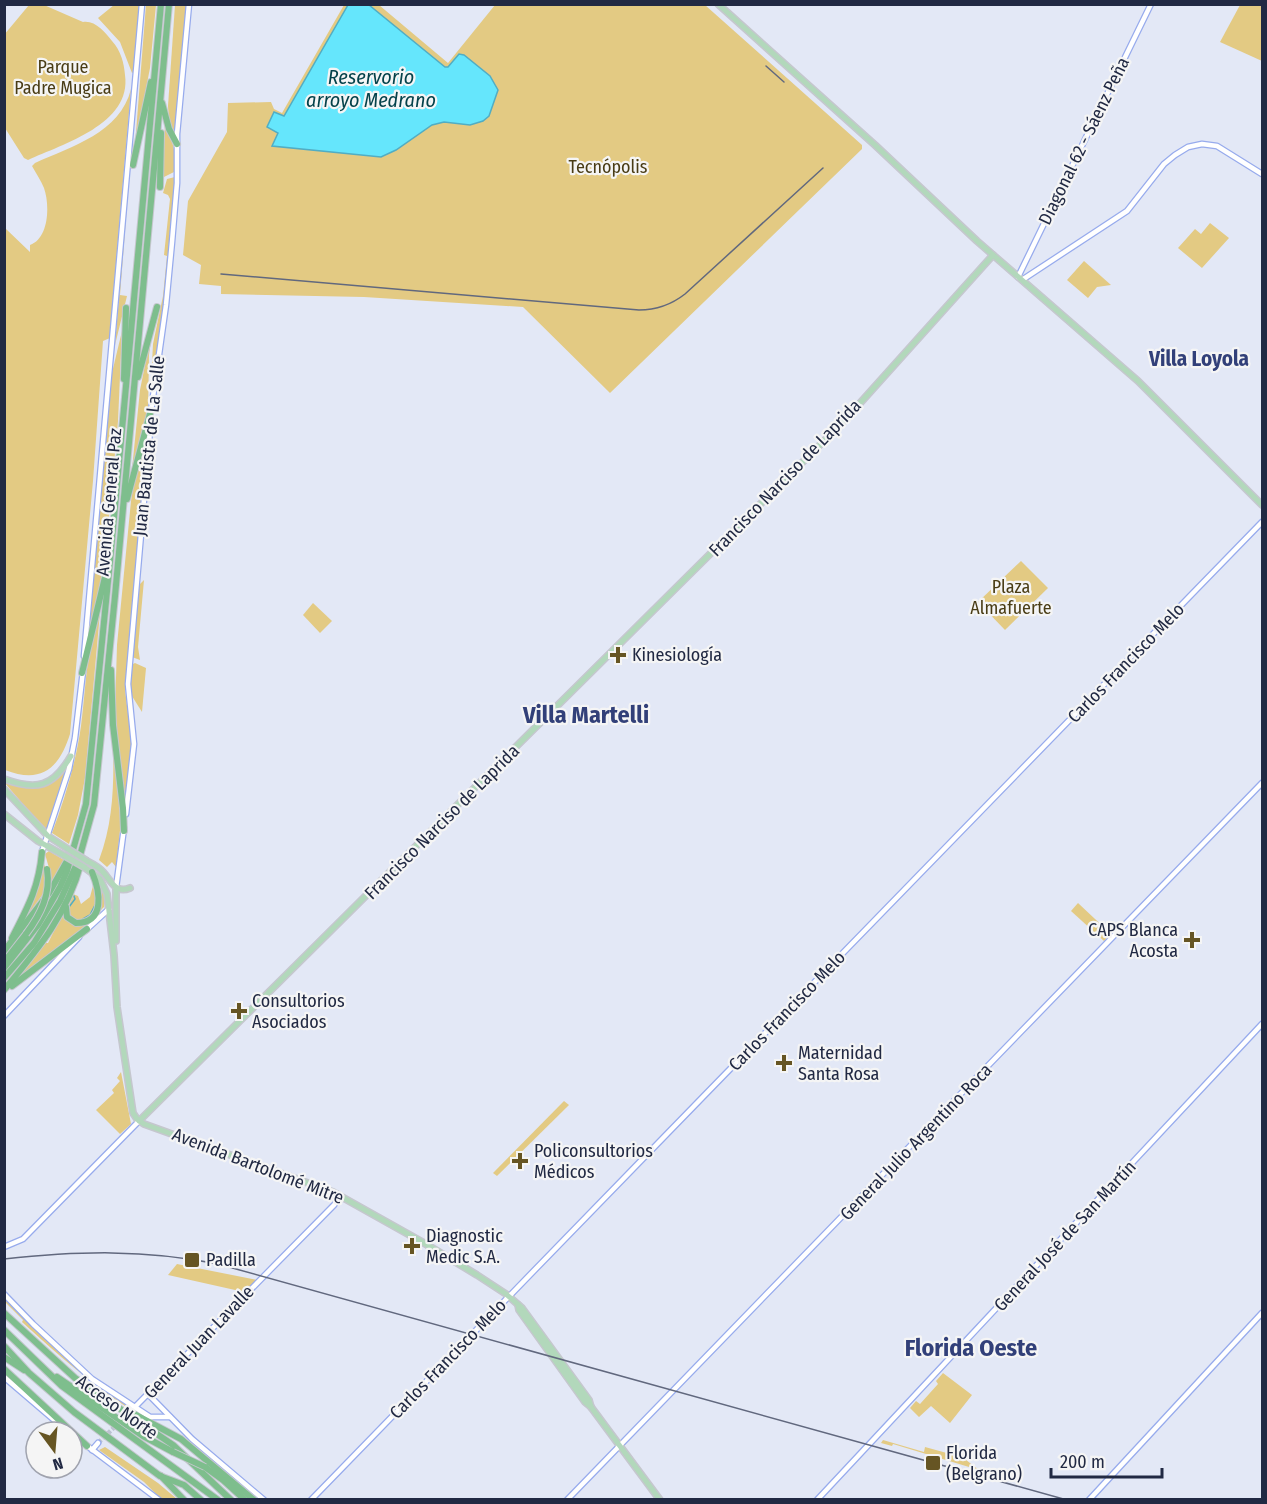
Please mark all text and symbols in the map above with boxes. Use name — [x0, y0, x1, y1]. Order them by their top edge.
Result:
street label: Diagonal 62 - Sáenz Peña — [1034, 53, 1134, 228]
park label: Parque Padre Mugica — [14, 56, 112, 99]
water label: Reservorio arroyo Medrano — [306, 65, 436, 112]
park label: Tecnópolis — [569, 156, 648, 178]
district label: Villa Loyola — [1148, 346, 1249, 372]
street label: Juan Bautista de La Salle — [129, 355, 169, 537]
street label: Francisco Narciso de Laprida — [704, 395, 866, 561]
street label: Avenida General Paz — [92, 427, 126, 577]
park label: Plaza Almafuerte — [970, 576, 1052, 619]
street label: Carlos Francisco Melo — [1063, 598, 1189, 728]
place label: Kinesiología — [632, 644, 722, 666]
marker: Kinesiología — [609, 646, 627, 664]
district label: Villa Martelli — [522, 701, 649, 729]
street label: Francisco Narciso de Laprida — [360, 740, 524, 904]
place label: CAPS Blanca Acosta — [1088, 919, 1178, 962]
marker: CAPS Blanca Acosta — [1183, 931, 1201, 949]
street label: Carlos Francisco Melo — [724, 946, 850, 1076]
place label: Consultorios Asociados — [252, 990, 345, 1033]
marker: Consultorios Asociados — [230, 1002, 248, 1020]
place label: Maternidad Santa Rosa — [798, 1042, 883, 1085]
marker: Maternidad Santa Rosa — [775, 1054, 793, 1072]
street label: General Julio Argentino Roca — [835, 1059, 997, 1225]
street label: Avenida Bartolomé Mitre — [169, 1123, 347, 1209]
place label: Policonsultorios Médicos — [534, 1140, 653, 1183]
marker: Policonsultorios Médicos — [511, 1152, 529, 1170]
street label: General José de San Martín — [989, 1156, 1141, 1316]
place label: Diagnostic Medic S.A. — [426, 1225, 503, 1268]
marker: Diagnostic Medic S.A. — [403, 1237, 421, 1255]
place label: Padilla — [206, 1249, 256, 1271]
marker: Padilla — [183, 1251, 201, 1269]
street label: General Juan Lavalle — [139, 1281, 259, 1403]
street label: Carlos Francisco Melo — [385, 1294, 511, 1424]
district label: Florida Oeste — [905, 1334, 1037, 1362]
street label: Acceso Norte — [72, 1370, 162, 1444]
north arrow — [24, 1420, 84, 1480]
scale bar — [1051, 1441, 1162, 1479]
place label: Florida (Belgrano) — [946, 1442, 1022, 1485]
text: 200 m — [1060, 1451, 1105, 1473]
text: N — [51, 1453, 65, 1474]
marker: Florida (Belgrano) — [924, 1454, 942, 1472]

